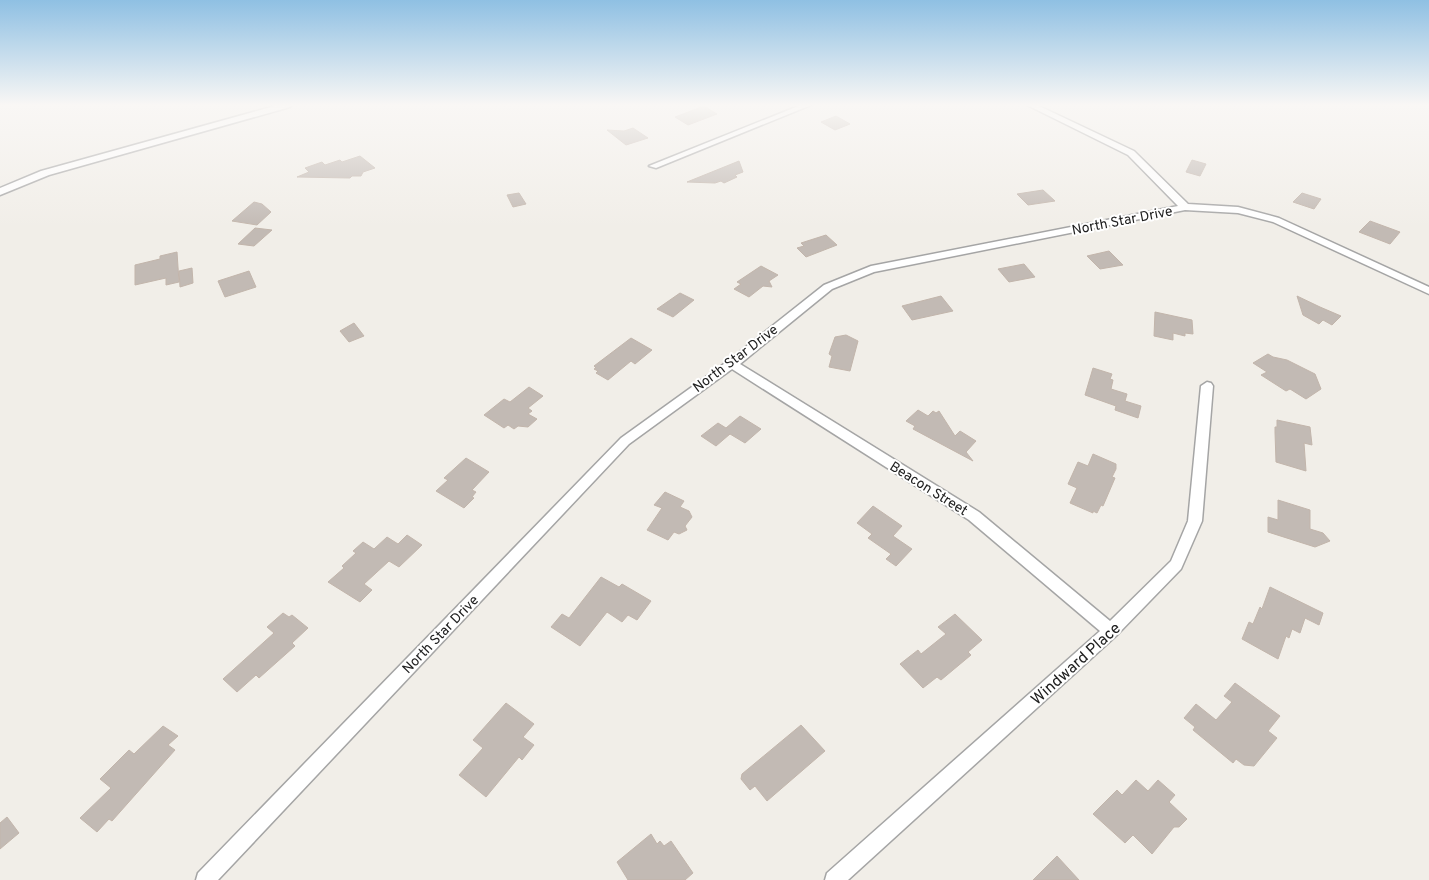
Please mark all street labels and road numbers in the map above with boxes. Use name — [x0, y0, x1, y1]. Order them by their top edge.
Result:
street label: North Star Drive — [1070, 203, 1174, 240]
street label: North Star Drive — [690, 322, 782, 397]
street label: Beacon Street — [886, 459, 970, 520]
street label: North Star Drive — [399, 592, 483, 678]
street label: Windward Place — [1027, 619, 1125, 710]

